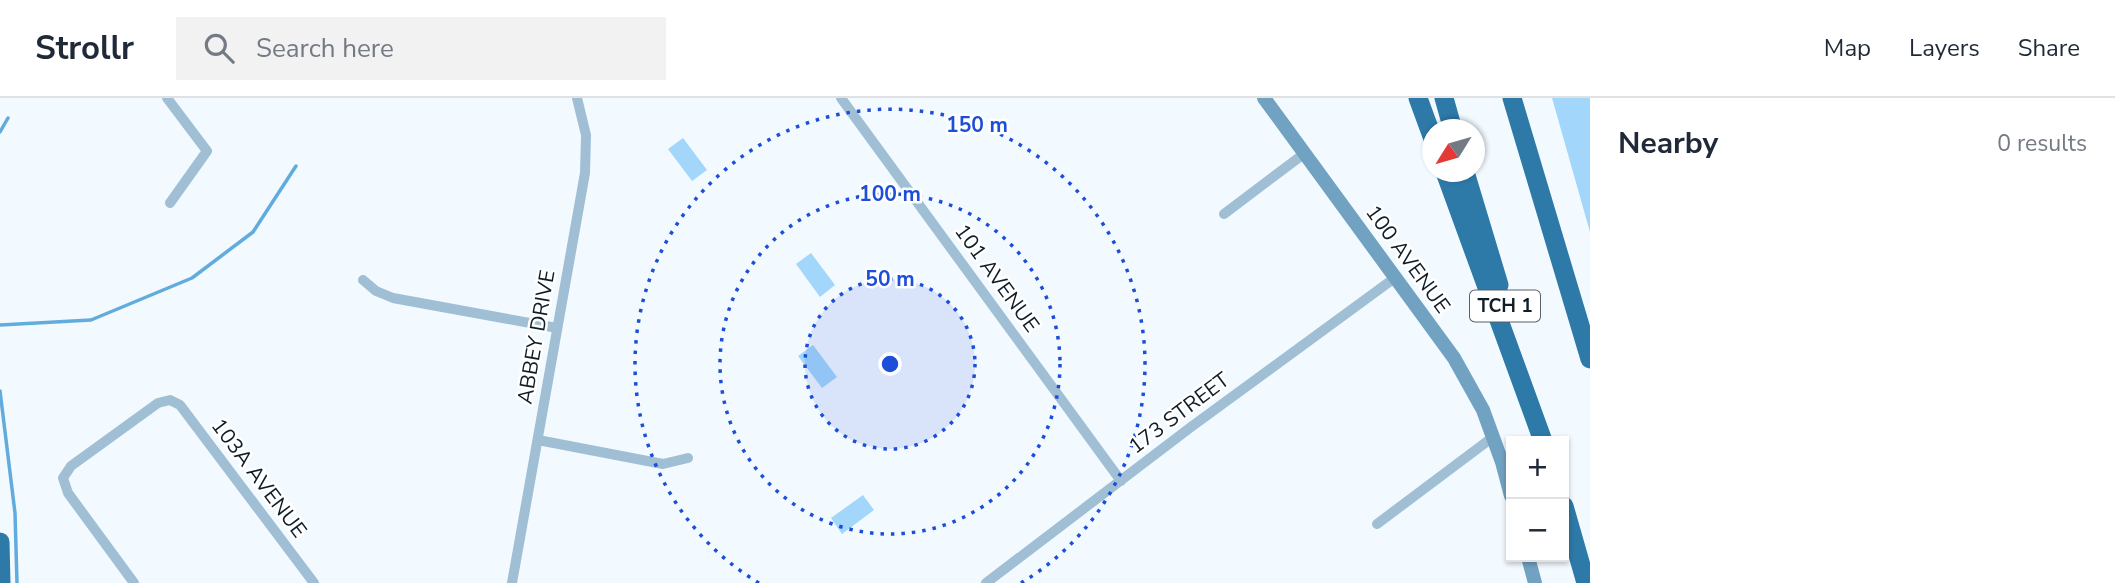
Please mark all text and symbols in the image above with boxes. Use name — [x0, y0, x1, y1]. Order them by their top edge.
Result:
search box — [176, 17, 666, 80]
text: Strollr — [35, 26, 134, 71]
icon: search — [200, 29, 238, 67]
text: Search here — [256, 31, 394, 66]
text: Map — [1824, 32, 1871, 64]
text: Layers — [1909, 32, 1980, 64]
text: Share — [2018, 32, 2080, 64]
text: 150 m — [946, 111, 1008, 139]
north arrow — [1422, 119, 1485, 182]
text: Nearby — [1618, 123, 1718, 164]
text: 0 results — [1997, 128, 2087, 159]
text: 100 m — [859, 180, 921, 208]
street label: 100 AVENUE — [1359, 199, 1457, 319]
street label: 101 AVENUE — [948, 218, 1046, 338]
text: 50 m — [865, 265, 915, 293]
street label: ABBEY DRIVE — [510, 268, 562, 406]
road number: TCH 1 — [1470, 290, 1540, 322]
centre of rings — [878, 352, 902, 376]
street label: 173 STREET — [1123, 366, 1235, 460]
street label: 103A AVENUE — [205, 413, 313, 543]
map controls — [1506, 436, 1569, 562]
button: + — [1506, 436, 1569, 499]
button: − — [1506, 499, 1569, 562]

